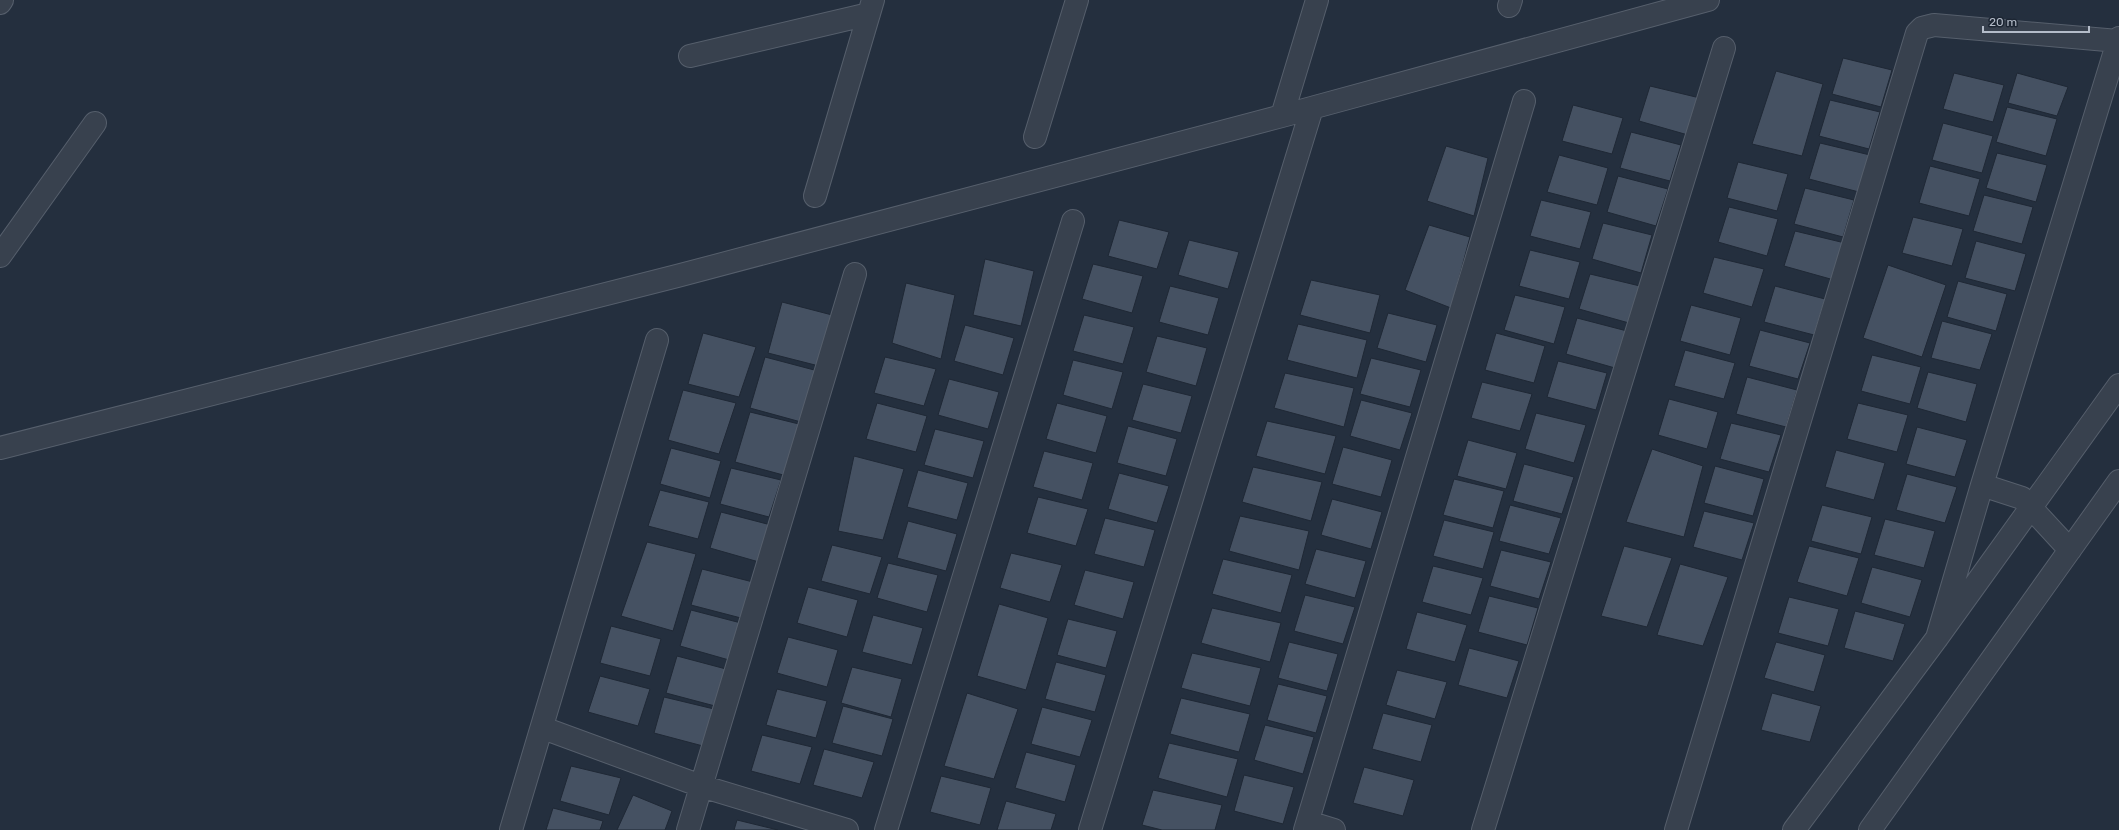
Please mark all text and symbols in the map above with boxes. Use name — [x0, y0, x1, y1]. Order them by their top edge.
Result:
scale bar — [1983, 8, 2089, 34]
text: 20 m — [1989, 15, 2017, 29]

